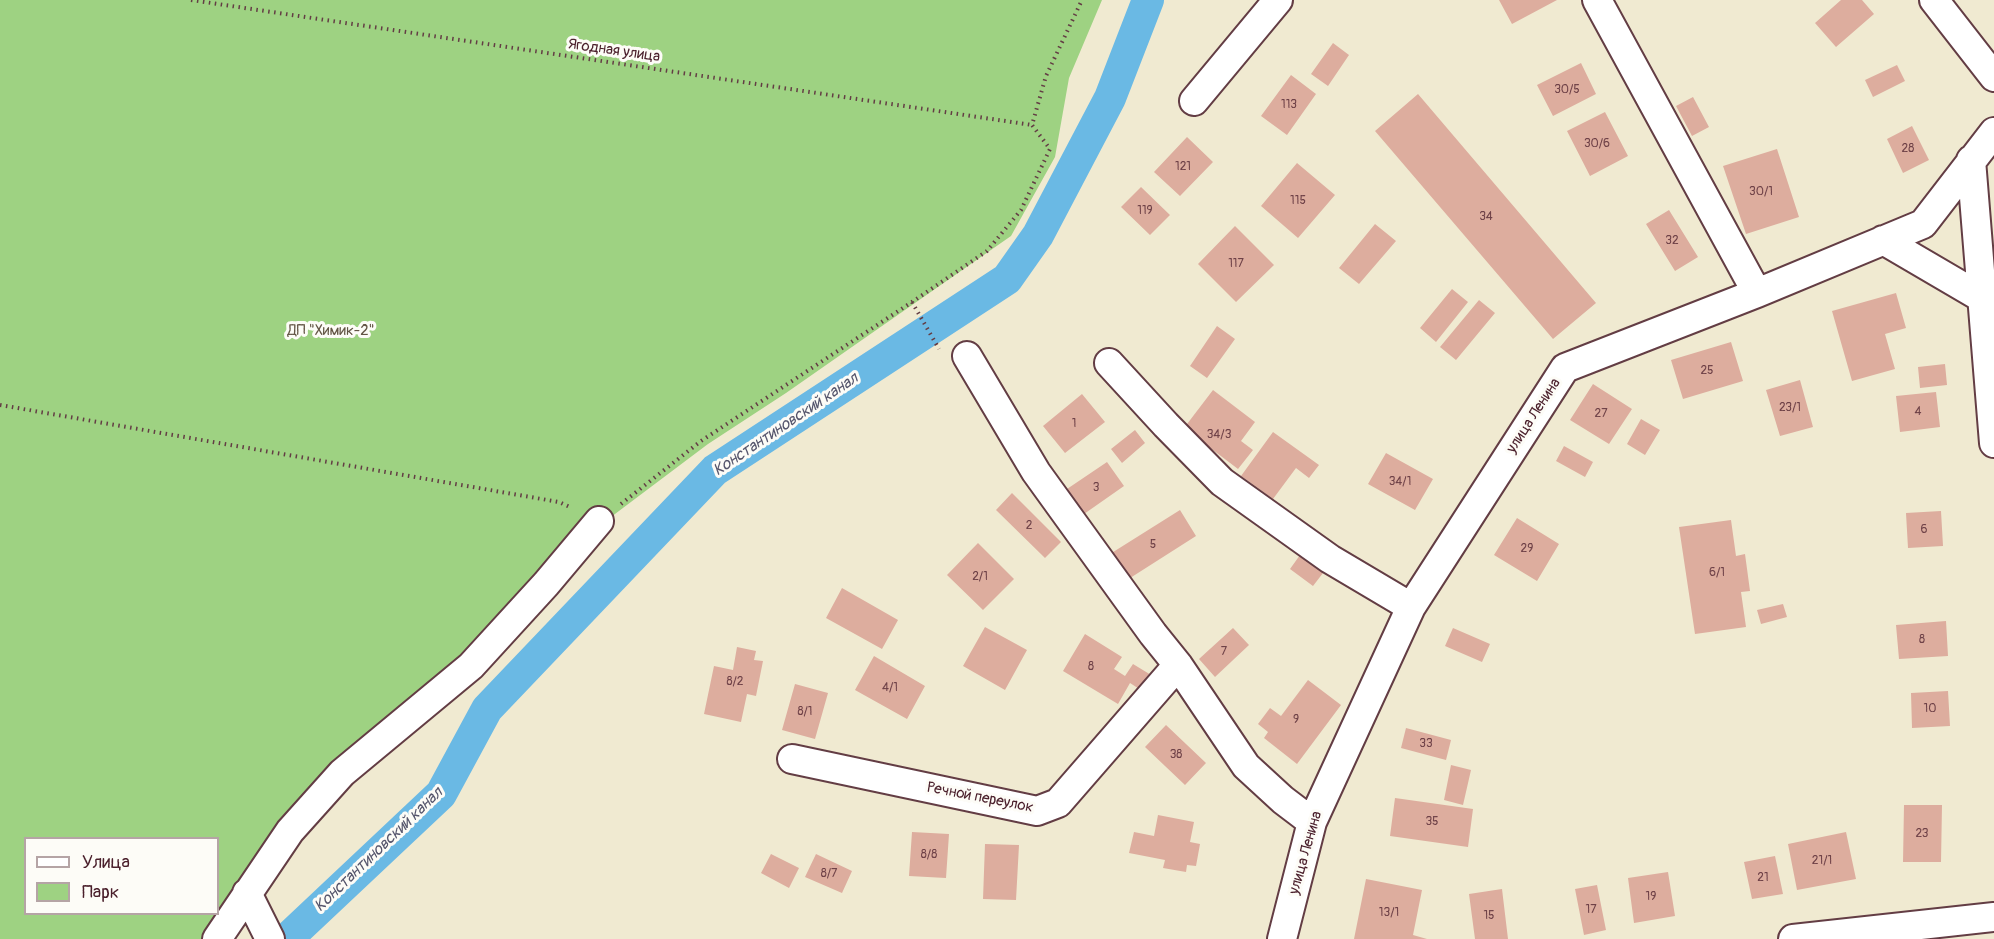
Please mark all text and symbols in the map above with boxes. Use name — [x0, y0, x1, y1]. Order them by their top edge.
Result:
street label: Ягодная улица — [567, 36, 661, 66]
house number: 30/5 — [1554, 83, 1580, 97]
house number: 113 — [1281, 98, 1297, 112]
house number: 30/6 — [1584, 137, 1610, 151]
house number: 28 — [1902, 142, 1914, 156]
house number: 121 — [1175, 160, 1191, 174]
house number: 30/1 — [1749, 185, 1773, 199]
house number: 115 — [1290, 194, 1306, 208]
house number: 119 — [1137, 204, 1153, 218]
house number: 34 — [1479, 210, 1493, 224]
house number: 32 — [1665, 234, 1679, 248]
house number: 117 — [1228, 257, 1244, 271]
park label: ДП "Химик-2" — [287, 322, 375, 340]
house number: 25 — [1700, 364, 1714, 378]
water label: Константиновский канал — [710, 369, 862, 481]
street label: улица Ленина — [1503, 375, 1565, 457]
house number: 23/1 — [1779, 401, 1801, 415]
house number: 4 — [1915, 405, 1921, 419]
house number: 27 — [1594, 407, 1608, 421]
house number: 1 — [1072, 417, 1076, 431]
house number: 34/3 — [1207, 428, 1231, 442]
house number: 34/1 — [1389, 475, 1411, 489]
house number: 3 — [1093, 481, 1099, 495]
house number: 2 — [1026, 519, 1032, 533]
house number: 6 — [1921, 523, 1927, 537]
house number: 5 — [1150, 538, 1156, 552]
house number: 29 — [1521, 542, 1533, 556]
house number: 6/1 — [1709, 566, 1725, 580]
house number: 2/1 — [972, 570, 988, 584]
house number: 8 — [1919, 633, 1925, 647]
house number: 7 — [1221, 645, 1227, 659]
house number: 8 — [1088, 660, 1094, 674]
house number: 8/2 — [726, 675, 744, 689]
house number: 4/1 — [882, 681, 898, 695]
house number: 10 — [1924, 702, 1936, 716]
house number: 8/1 — [797, 705, 813, 719]
house number: 9 — [1293, 713, 1299, 727]
house number: 33 — [1419, 737, 1433, 751]
house number: 38 — [1170, 748, 1182, 762]
street label: Речной переулок — [925, 779, 1035, 817]
water label: Константиновский канал — [311, 784, 447, 916]
street label: улица Ленина — [1286, 809, 1326, 897]
house number: 35 — [1425, 815, 1439, 829]
house number: 23 — [1915, 827, 1929, 841]
legend — [24, 837, 219, 915]
house number: 8/8 — [921, 848, 937, 862]
text: Улица — [82, 851, 130, 874]
house number: 21/1 — [1812, 854, 1832, 868]
house number: 8/7 — [821, 867, 837, 881]
house number: 21 — [1757, 871, 1769, 885]
text: Парк — [82, 881, 119, 904]
house number: 19 — [1646, 890, 1656, 904]
house number: 17 — [1585, 903, 1597, 917]
house number: 13/1 — [1379, 906, 1399, 920]
house number: 15 — [1483, 909, 1495, 923]

